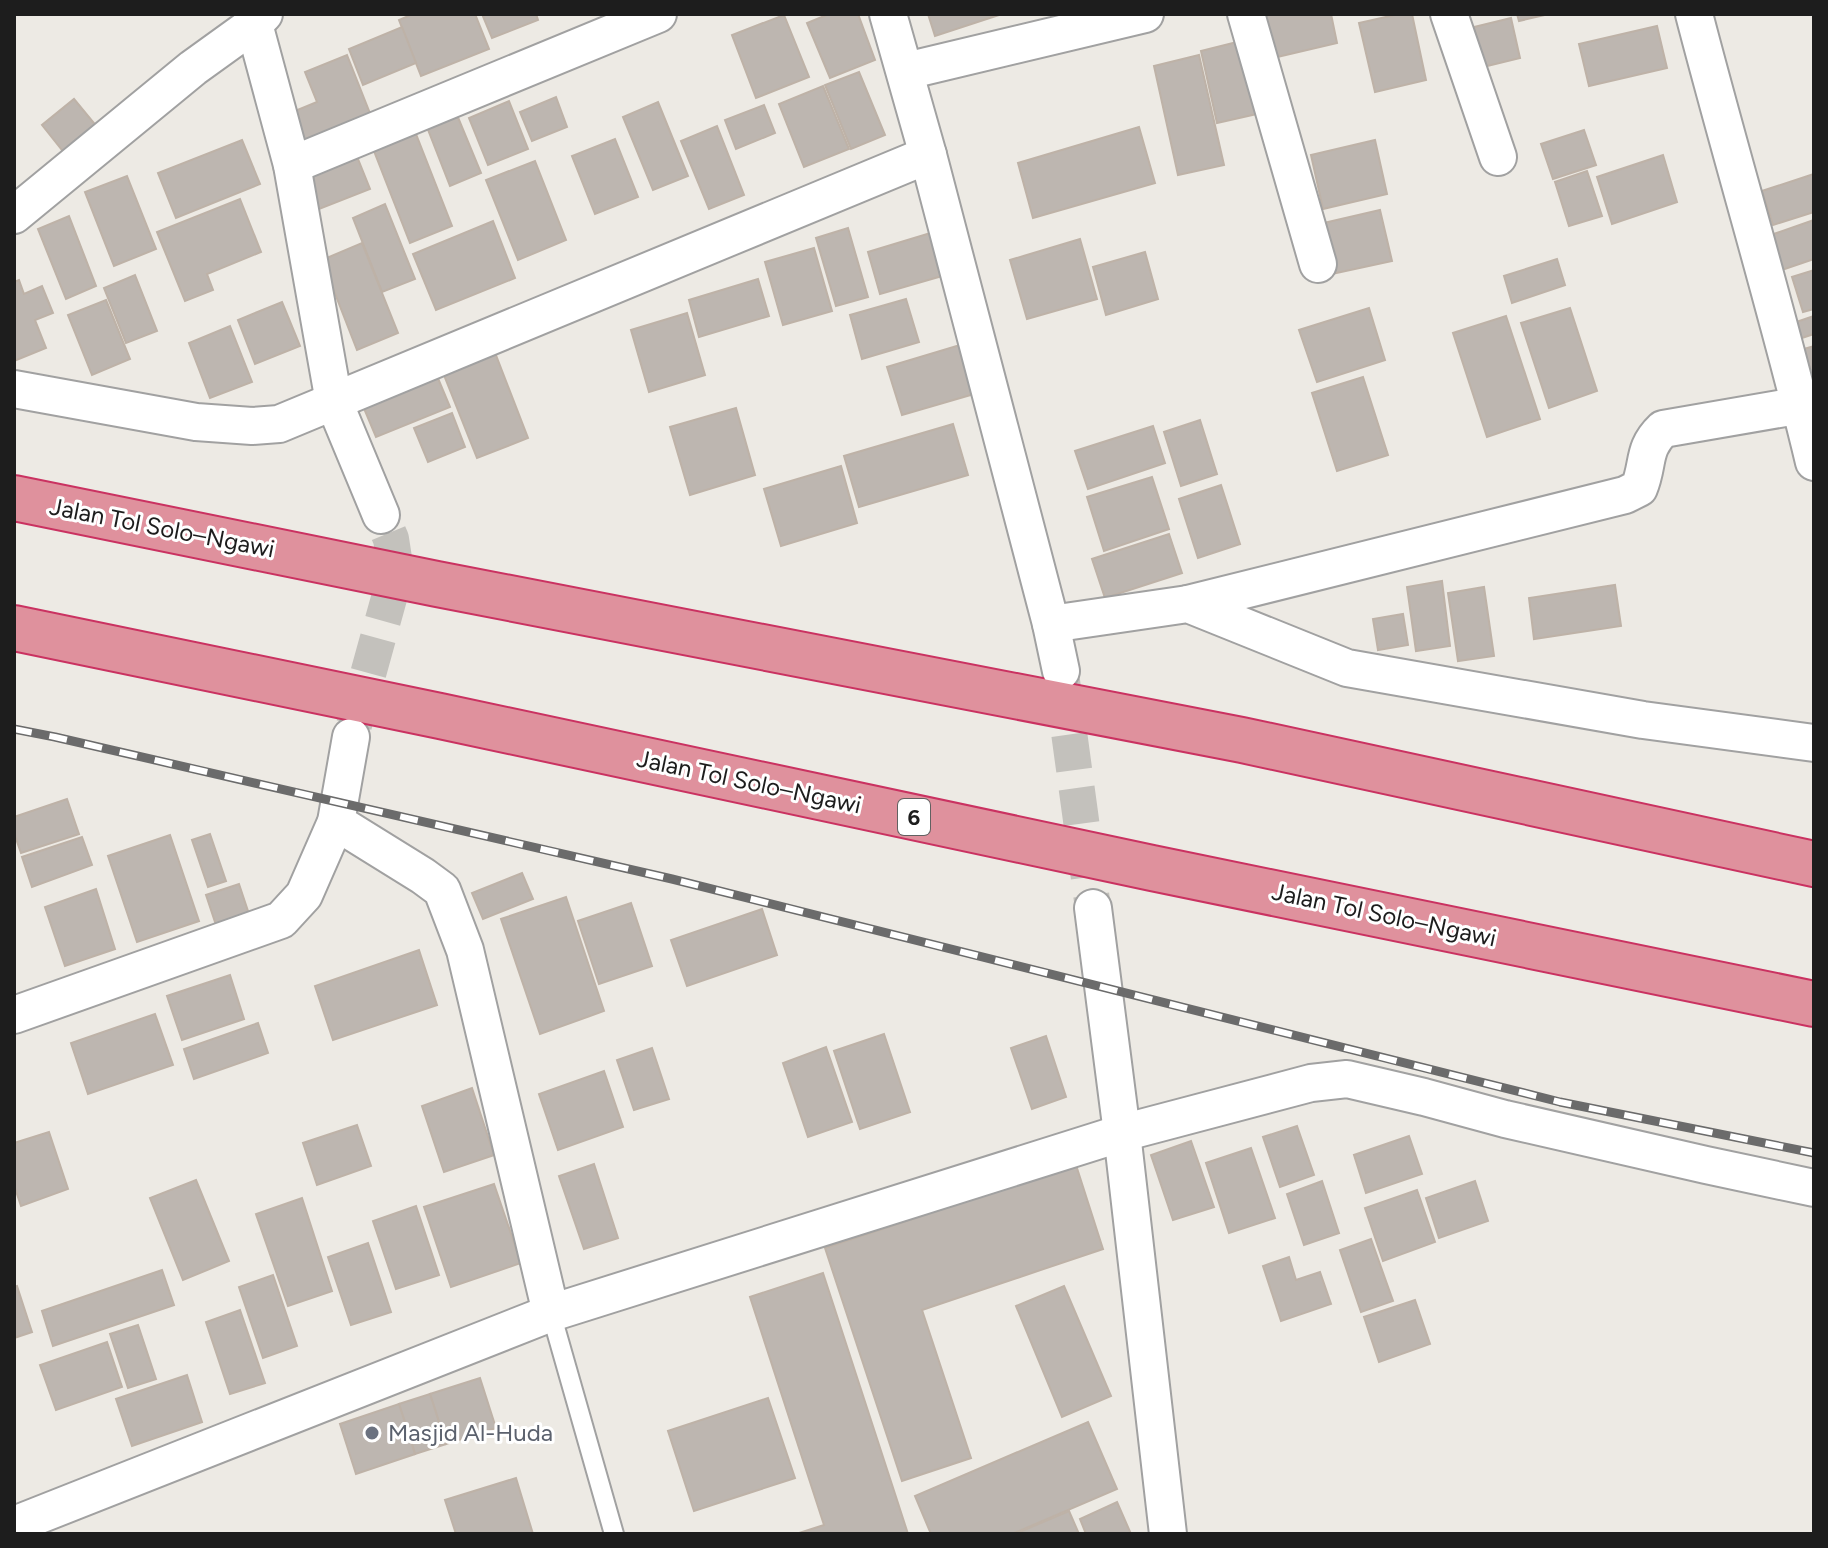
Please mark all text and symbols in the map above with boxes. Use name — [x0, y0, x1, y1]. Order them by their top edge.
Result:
street label: Jalan Tol Solo–Ngawi — [47, 491, 277, 564]
street label: Jalan Tol Solo–Ngawi — [634, 744, 864, 819]
road number: 6 — [898, 799, 930, 835]
street label: Jalan Tol Solo–Ngawi — [1269, 877, 1499, 952]
place label: Masjid Al-Huda — [388, 1418, 553, 1447]
marker: Masjid Al-Huda — [363, 1424, 381, 1442]

